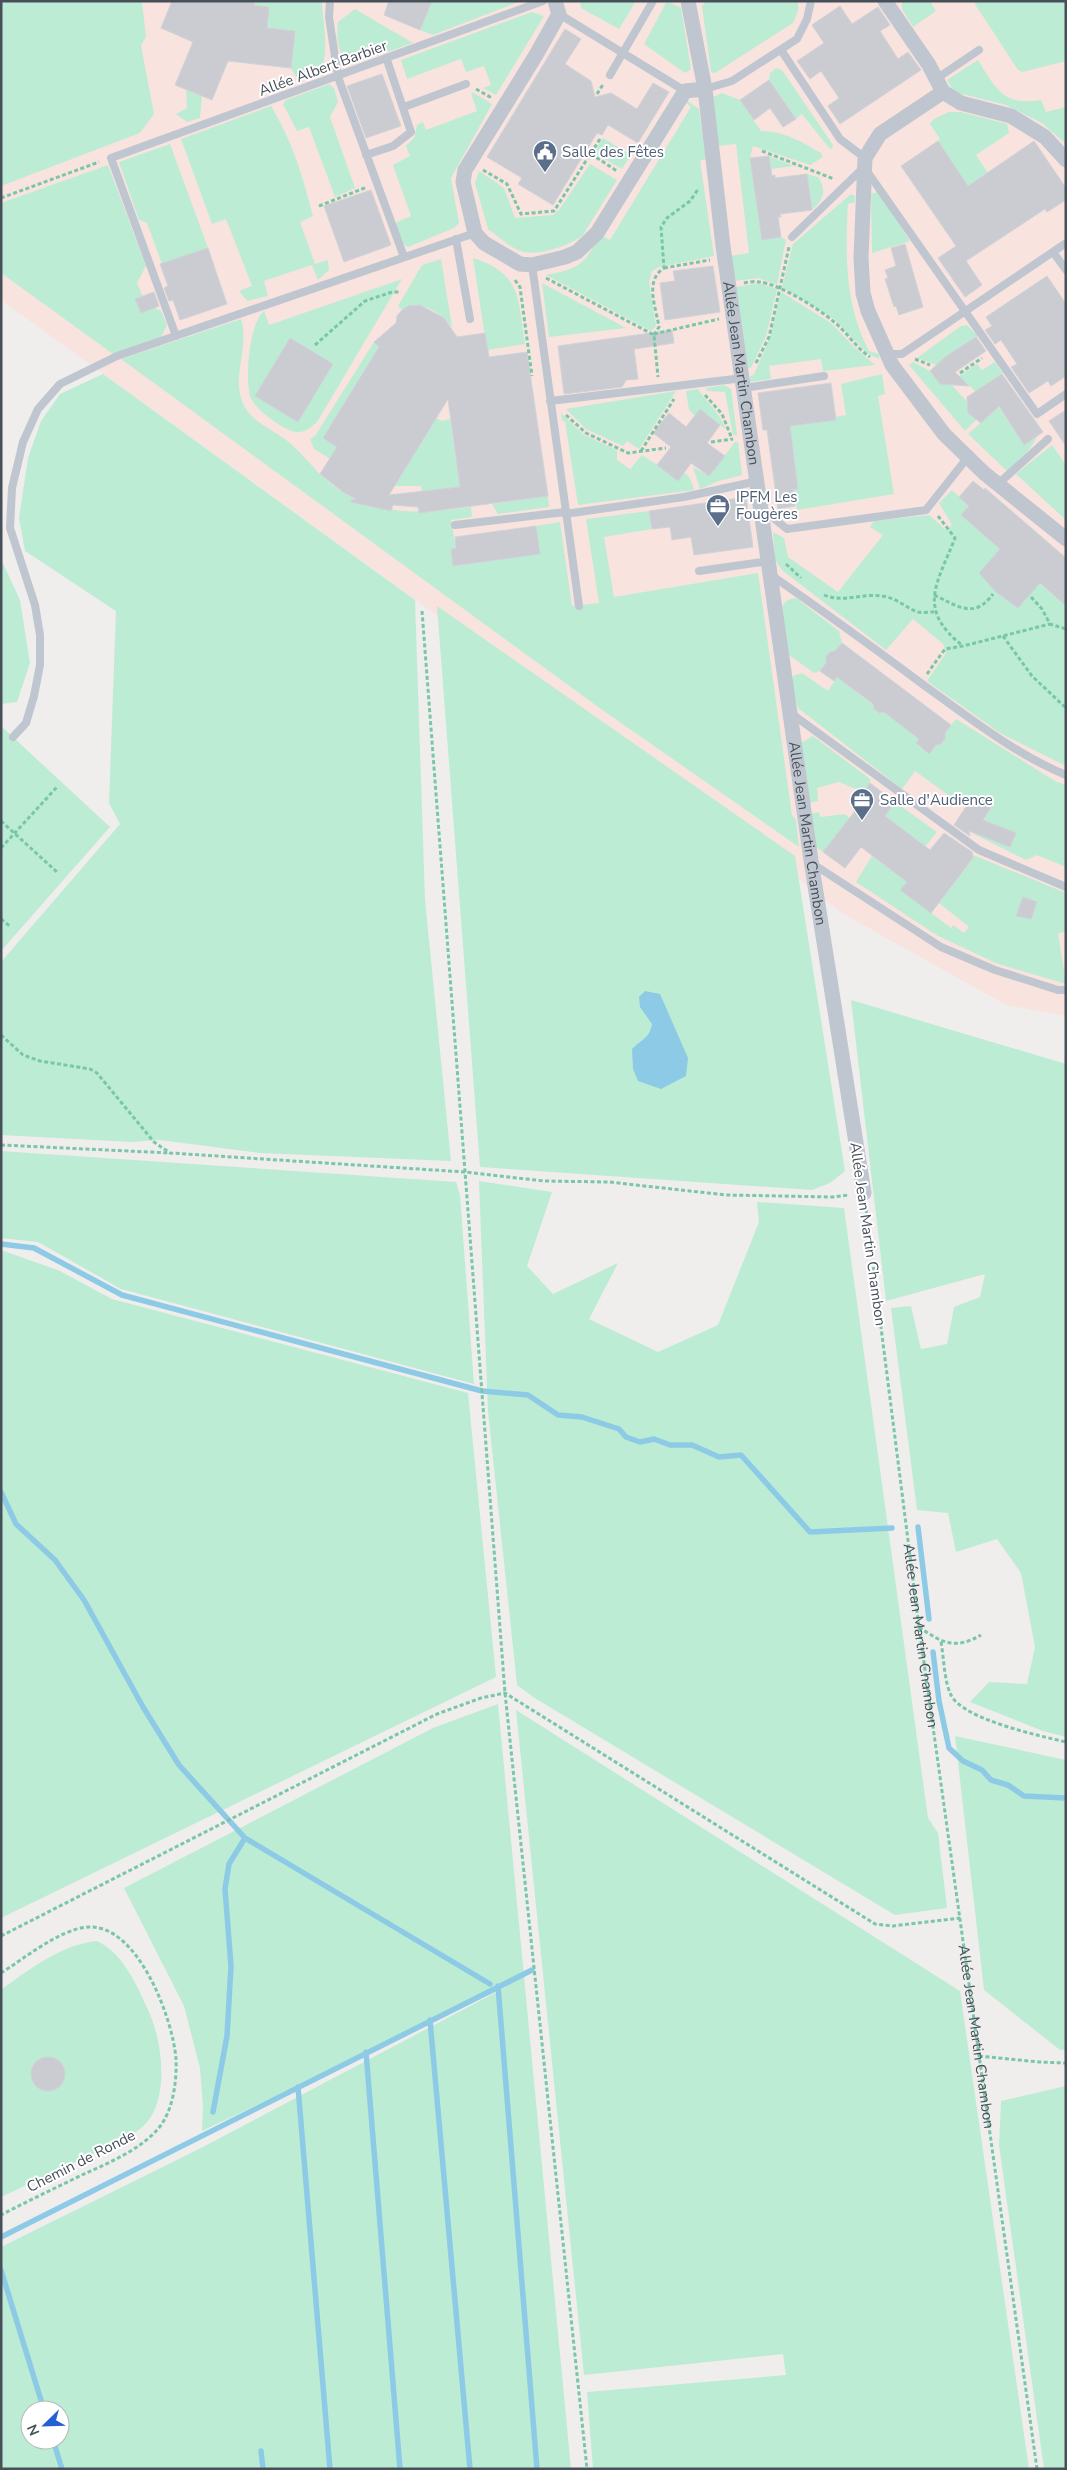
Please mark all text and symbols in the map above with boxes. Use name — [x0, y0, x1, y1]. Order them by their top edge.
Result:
street label: Allée Albert Barbier — [256, 35, 391, 101]
public building icon: Salle des Fêtes — [532, 139, 558, 173]
place label: Salle des Fêtes — [562, 142, 664, 162]
street label: Allée Jean Martin Chambon — [718, 280, 764, 466]
place label: IPFM Les Fougères — [736, 487, 798, 524]
office icon: IPFM Les Fougères — [705, 493, 731, 527]
street label: Allée Jean Martin Chambon — [784, 740, 831, 927]
office icon: Salle d'Audience — [849, 787, 875, 821]
place label: Salle d'Audience — [880, 790, 993, 810]
street label: Allée Jean Martin Chambon — [845, 1141, 891, 1327]
street label: Allée Jean Martin Chambon — [898, 1542, 943, 1729]
street label: Allée Jean Martin Chambon — [954, 1943, 999, 2130]
street label: Chemin de Ronde — [23, 2125, 139, 2197]
north arrow — [20, 2400, 70, 2450]
text: N — [23, 2421, 44, 2438]

